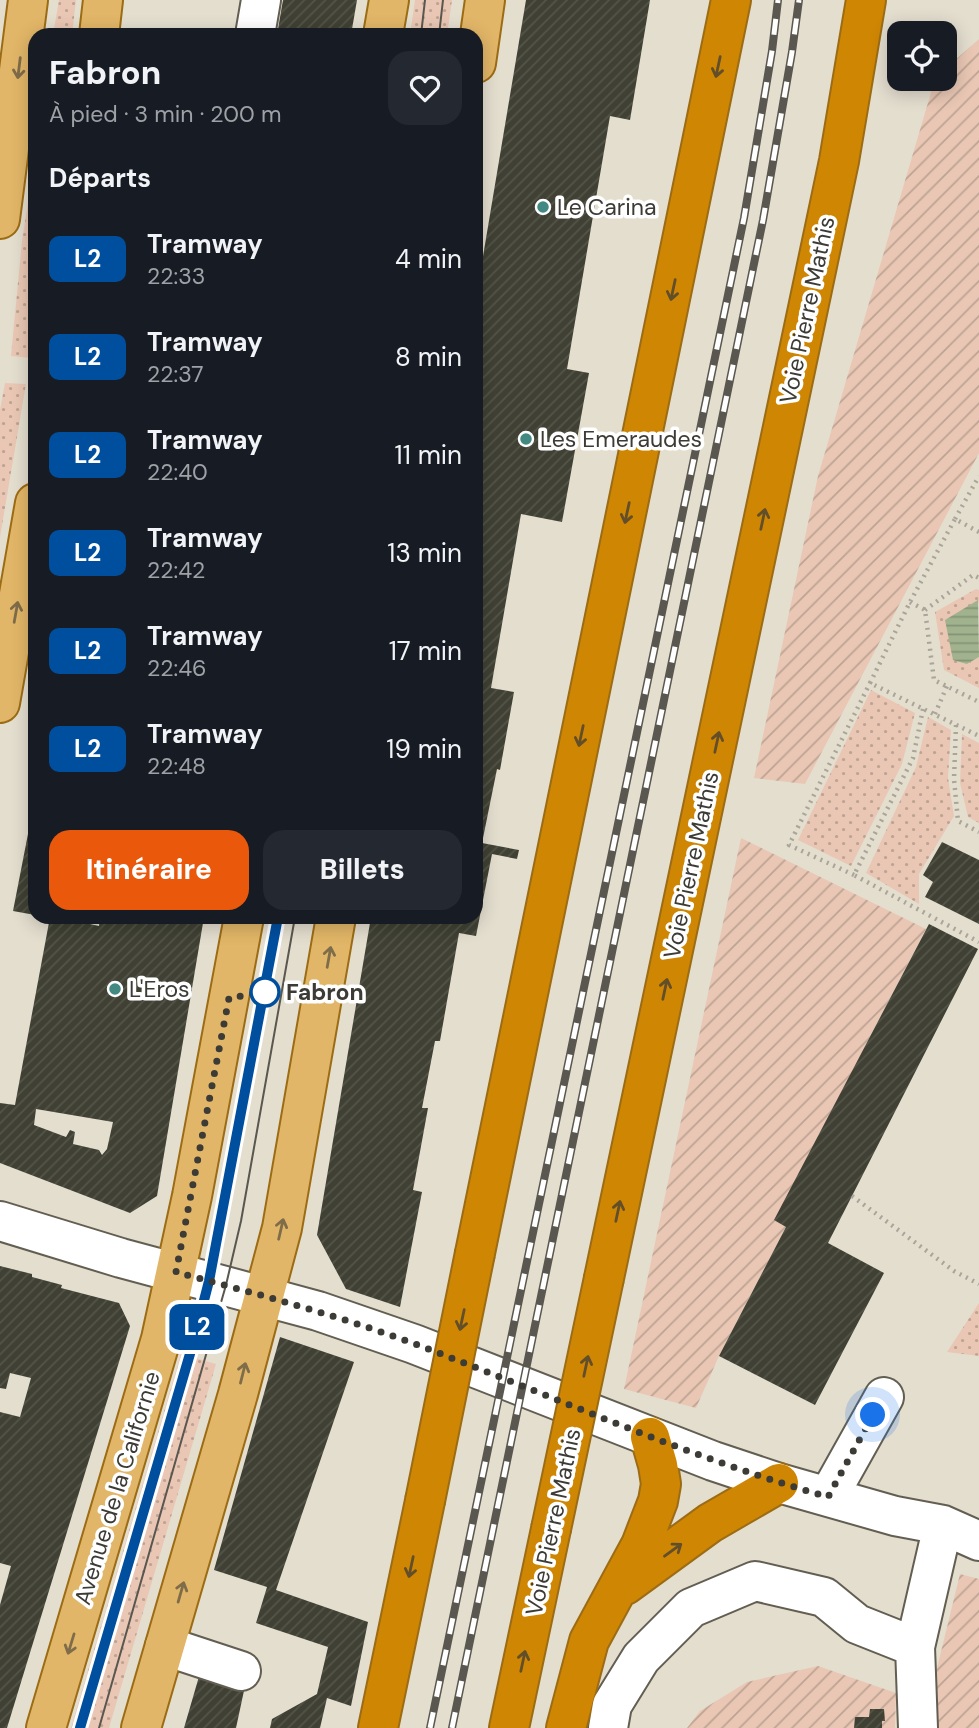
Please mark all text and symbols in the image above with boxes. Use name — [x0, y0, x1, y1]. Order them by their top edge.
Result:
map controls — [887, 21, 957, 91]
button: locate — [887, 21, 957, 91]
text: Fabron — [49, 51, 161, 94]
button: heart — [388, 51, 462, 125]
one-way arrow — [711, 55, 725, 78]
one-way arrow — [12, 56, 25, 79]
text: À pied · 3 min · 200 m — [49, 99, 281, 129]
text: Départs — [49, 161, 151, 195]
place label: Le Carina — [557, 192, 657, 222]
marker: Le Carina — [535, 199, 551, 215]
street label: Voie Pierre Mathis — [772, 214, 842, 406]
text: Tramway — [147, 227, 263, 261]
text: 4 min — [395, 242, 462, 276]
text: L2 — [74, 243, 101, 274]
text: 22:33 — [147, 261, 205, 291]
one-way arrow — [665, 278, 679, 301]
text: Tramway — [147, 325, 263, 359]
text: 8 min — [395, 340, 462, 374]
text: L2 — [74, 341, 101, 372]
text: 22:37 — [147, 359, 204, 389]
text: Tramway — [147, 423, 263, 457]
place label: Les Emeraudes — [540, 424, 702, 454]
marker: Les Emeraudes — [518, 431, 534, 447]
text: 11 min — [395, 438, 462, 472]
text: L2 — [74, 439, 101, 470]
text: 22:40 — [147, 457, 208, 487]
one-way arrow — [620, 501, 633, 524]
one-way arrow — [757, 508, 771, 531]
text: Tramway — [147, 521, 263, 555]
text: 13 min — [387, 536, 462, 570]
text: L2 — [74, 537, 101, 568]
text: 22:42 — [147, 555, 205, 585]
one-way arrow — [10, 601, 23, 624]
text: Tramway — [147, 619, 263, 653]
text: 17 min — [389, 634, 462, 668]
text: L2 — [74, 635, 101, 666]
text: 22:46 — [147, 653, 207, 683]
text: Tramway — [147, 717, 263, 751]
one-way arrow — [574, 724, 588, 747]
one-way arrow — [710, 731, 724, 754]
text: 19 min — [386, 732, 462, 766]
text: L2 — [74, 733, 101, 764]
text: 22:48 — [147, 751, 206, 781]
street label: Voie Pierre Mathis — [656, 769, 726, 961]
button: Itinéraire — [49, 830, 249, 910]
button: Billets — [263, 830, 462, 910]
one-way arrow — [323, 946, 336, 969]
place label: L'Eros — [129, 974, 190, 1004]
marker: Fabron — [250, 977, 280, 1007]
place label: Fabron — [286, 977, 364, 1007]
one-way arrow — [659, 978, 673, 1001]
marker: L'Eros — [107, 981, 123, 997]
one-way arrow — [612, 1200, 626, 1223]
one-way arrow — [275, 1218, 289, 1241]
line badge: L2 — [166, 1304, 228, 1350]
one-way arrow — [454, 1308, 468, 1331]
text: L2 — [183, 1311, 211, 1342]
one-way arrow — [579, 1355, 593, 1378]
one-way arrow — [237, 1362, 250, 1385]
street label: Avenue de la Californie — [67, 1368, 167, 1608]
your location — [855, 1397, 890, 1432]
street label: Voie Pierre Mathis — [518, 1426, 588, 1618]
one-way arrow — [663, 1543, 682, 1558]
one-way arrow — [404, 1555, 418, 1578]
one-way arrow — [175, 1581, 188, 1603]
one-way arrow — [63, 1633, 76, 1655]
one-way arrow — [517, 1650, 531, 1673]

